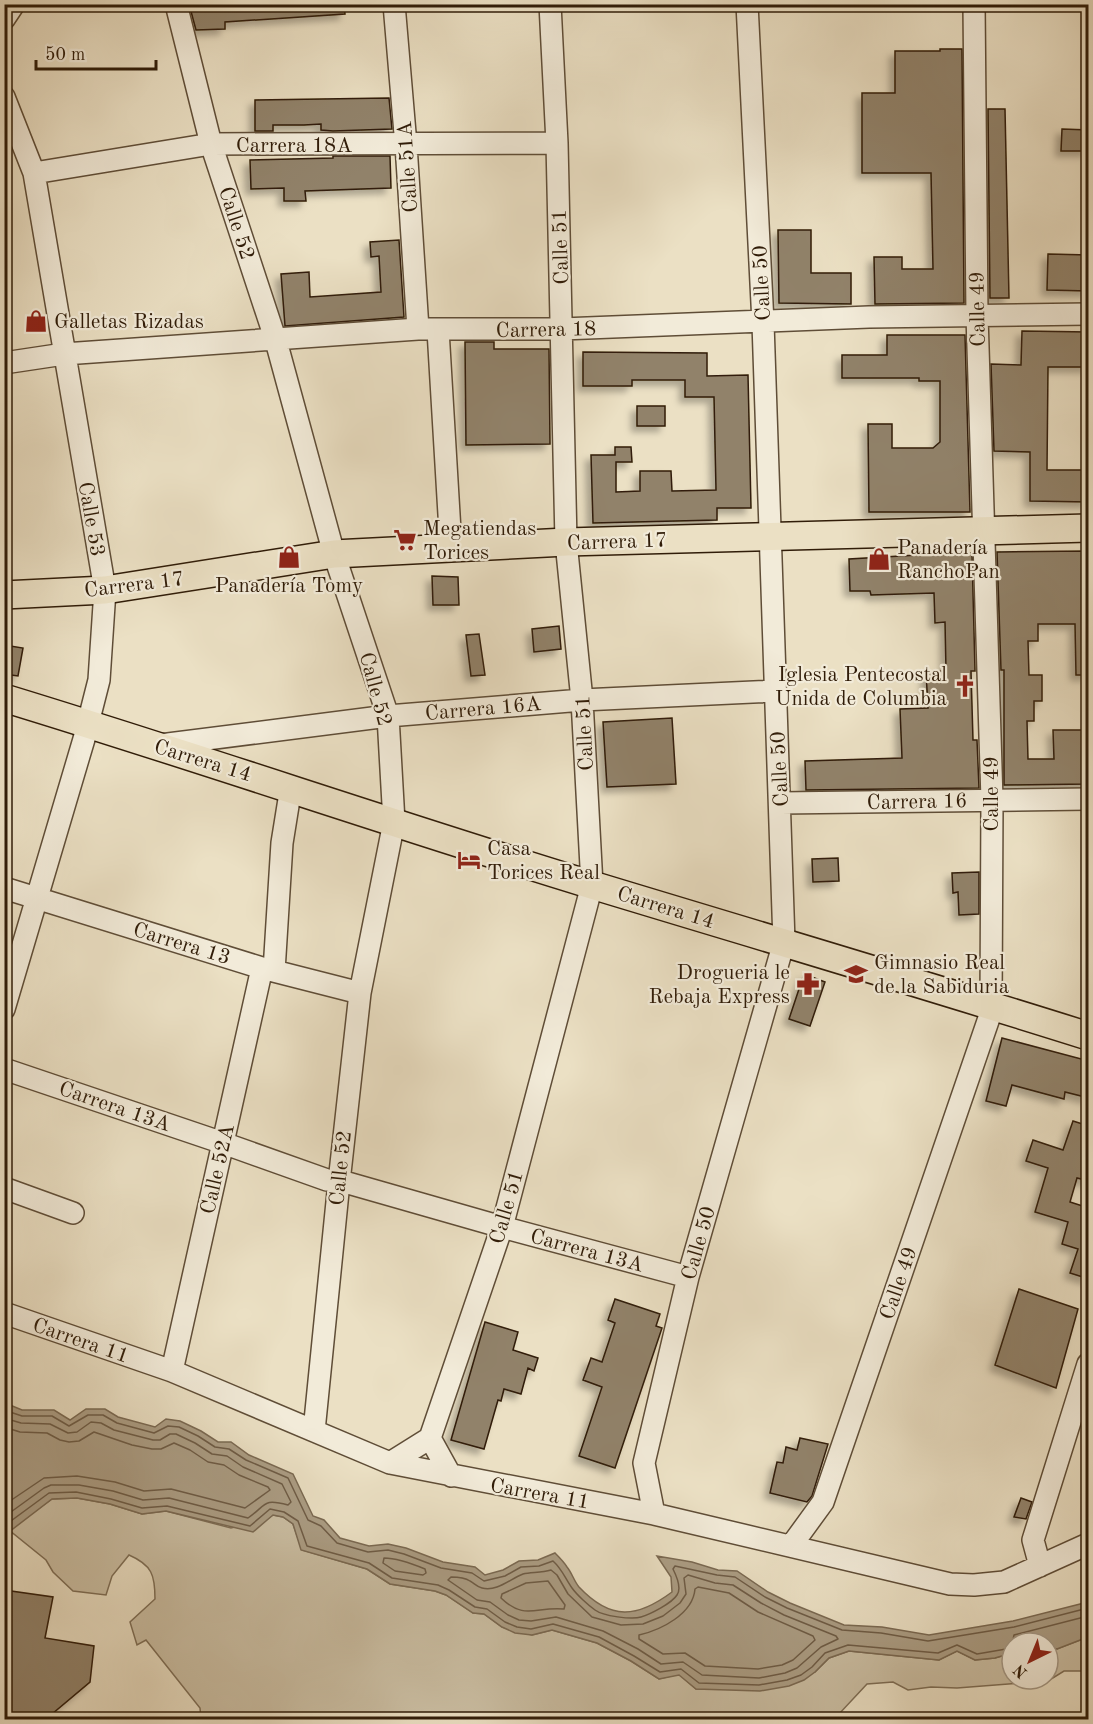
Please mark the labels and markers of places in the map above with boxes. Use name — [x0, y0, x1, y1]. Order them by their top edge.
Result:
shop icon: Galletas Rizadas — [23, 308, 49, 334]
place label: Galletas Rizadas — [54, 312, 204, 333]
place label: Megatiendas Torices — [423, 519, 536, 564]
supermarket icon: Megatiendas Torices — [392, 527, 418, 553]
place label: Panadería RanchoPan — [897, 538, 1000, 583]
shop icon: Panadería Tomy — [276, 544, 302, 570]
shop icon: Panadería RanchoPan — [866, 546, 892, 572]
place label: Panadería Tomy — [215, 576, 363, 597]
place label: Iglesia Pentecostal Unida de Columbia — [775, 665, 947, 710]
church icon: Iglesia Pentecostal Unida de Columbia — [952, 673, 978, 699]
place label: Casa Torices Real — [487, 839, 600, 884]
hotel icon: Casa Torices Real — [456, 847, 482, 873]
place label: Gimnasio Real de la Sabiduria — [874, 953, 1009, 998]
school or university icon: Gimnasio Real de la Sabiduria — [843, 961, 869, 987]
place label: Drogueria le Rebaja Express — [648, 963, 790, 1008]
pharmacy icon: Drogueria le Rebaja Express — [795, 971, 821, 997]

